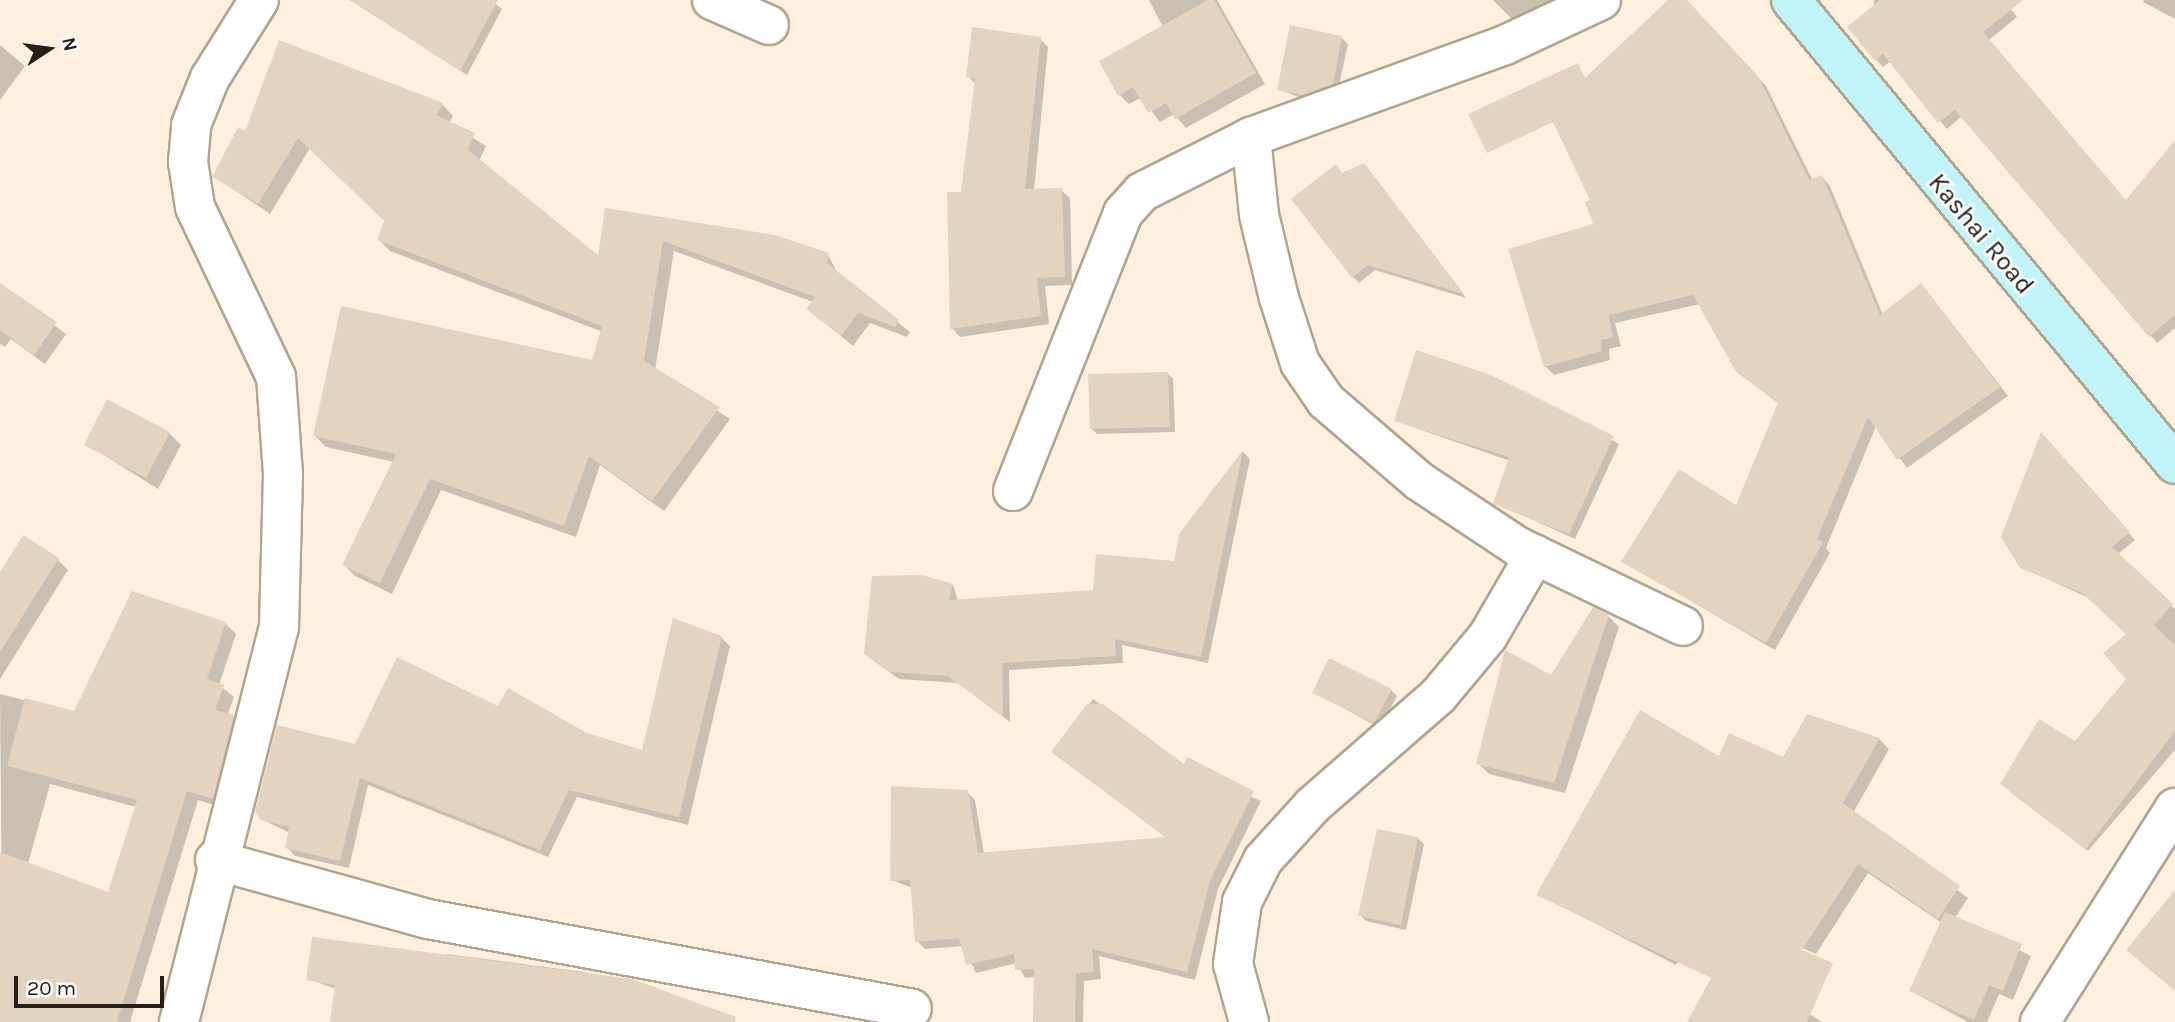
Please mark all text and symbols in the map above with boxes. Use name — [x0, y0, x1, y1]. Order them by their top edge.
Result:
north arrow — [14, 14, 84, 84]
text: N — [57, 35, 82, 53]
street label: Kashai Road — [1922, 167, 2040, 301]
scale bar — [18, 962, 168, 1006]
text: 20 m — [27, 976, 76, 1000]

